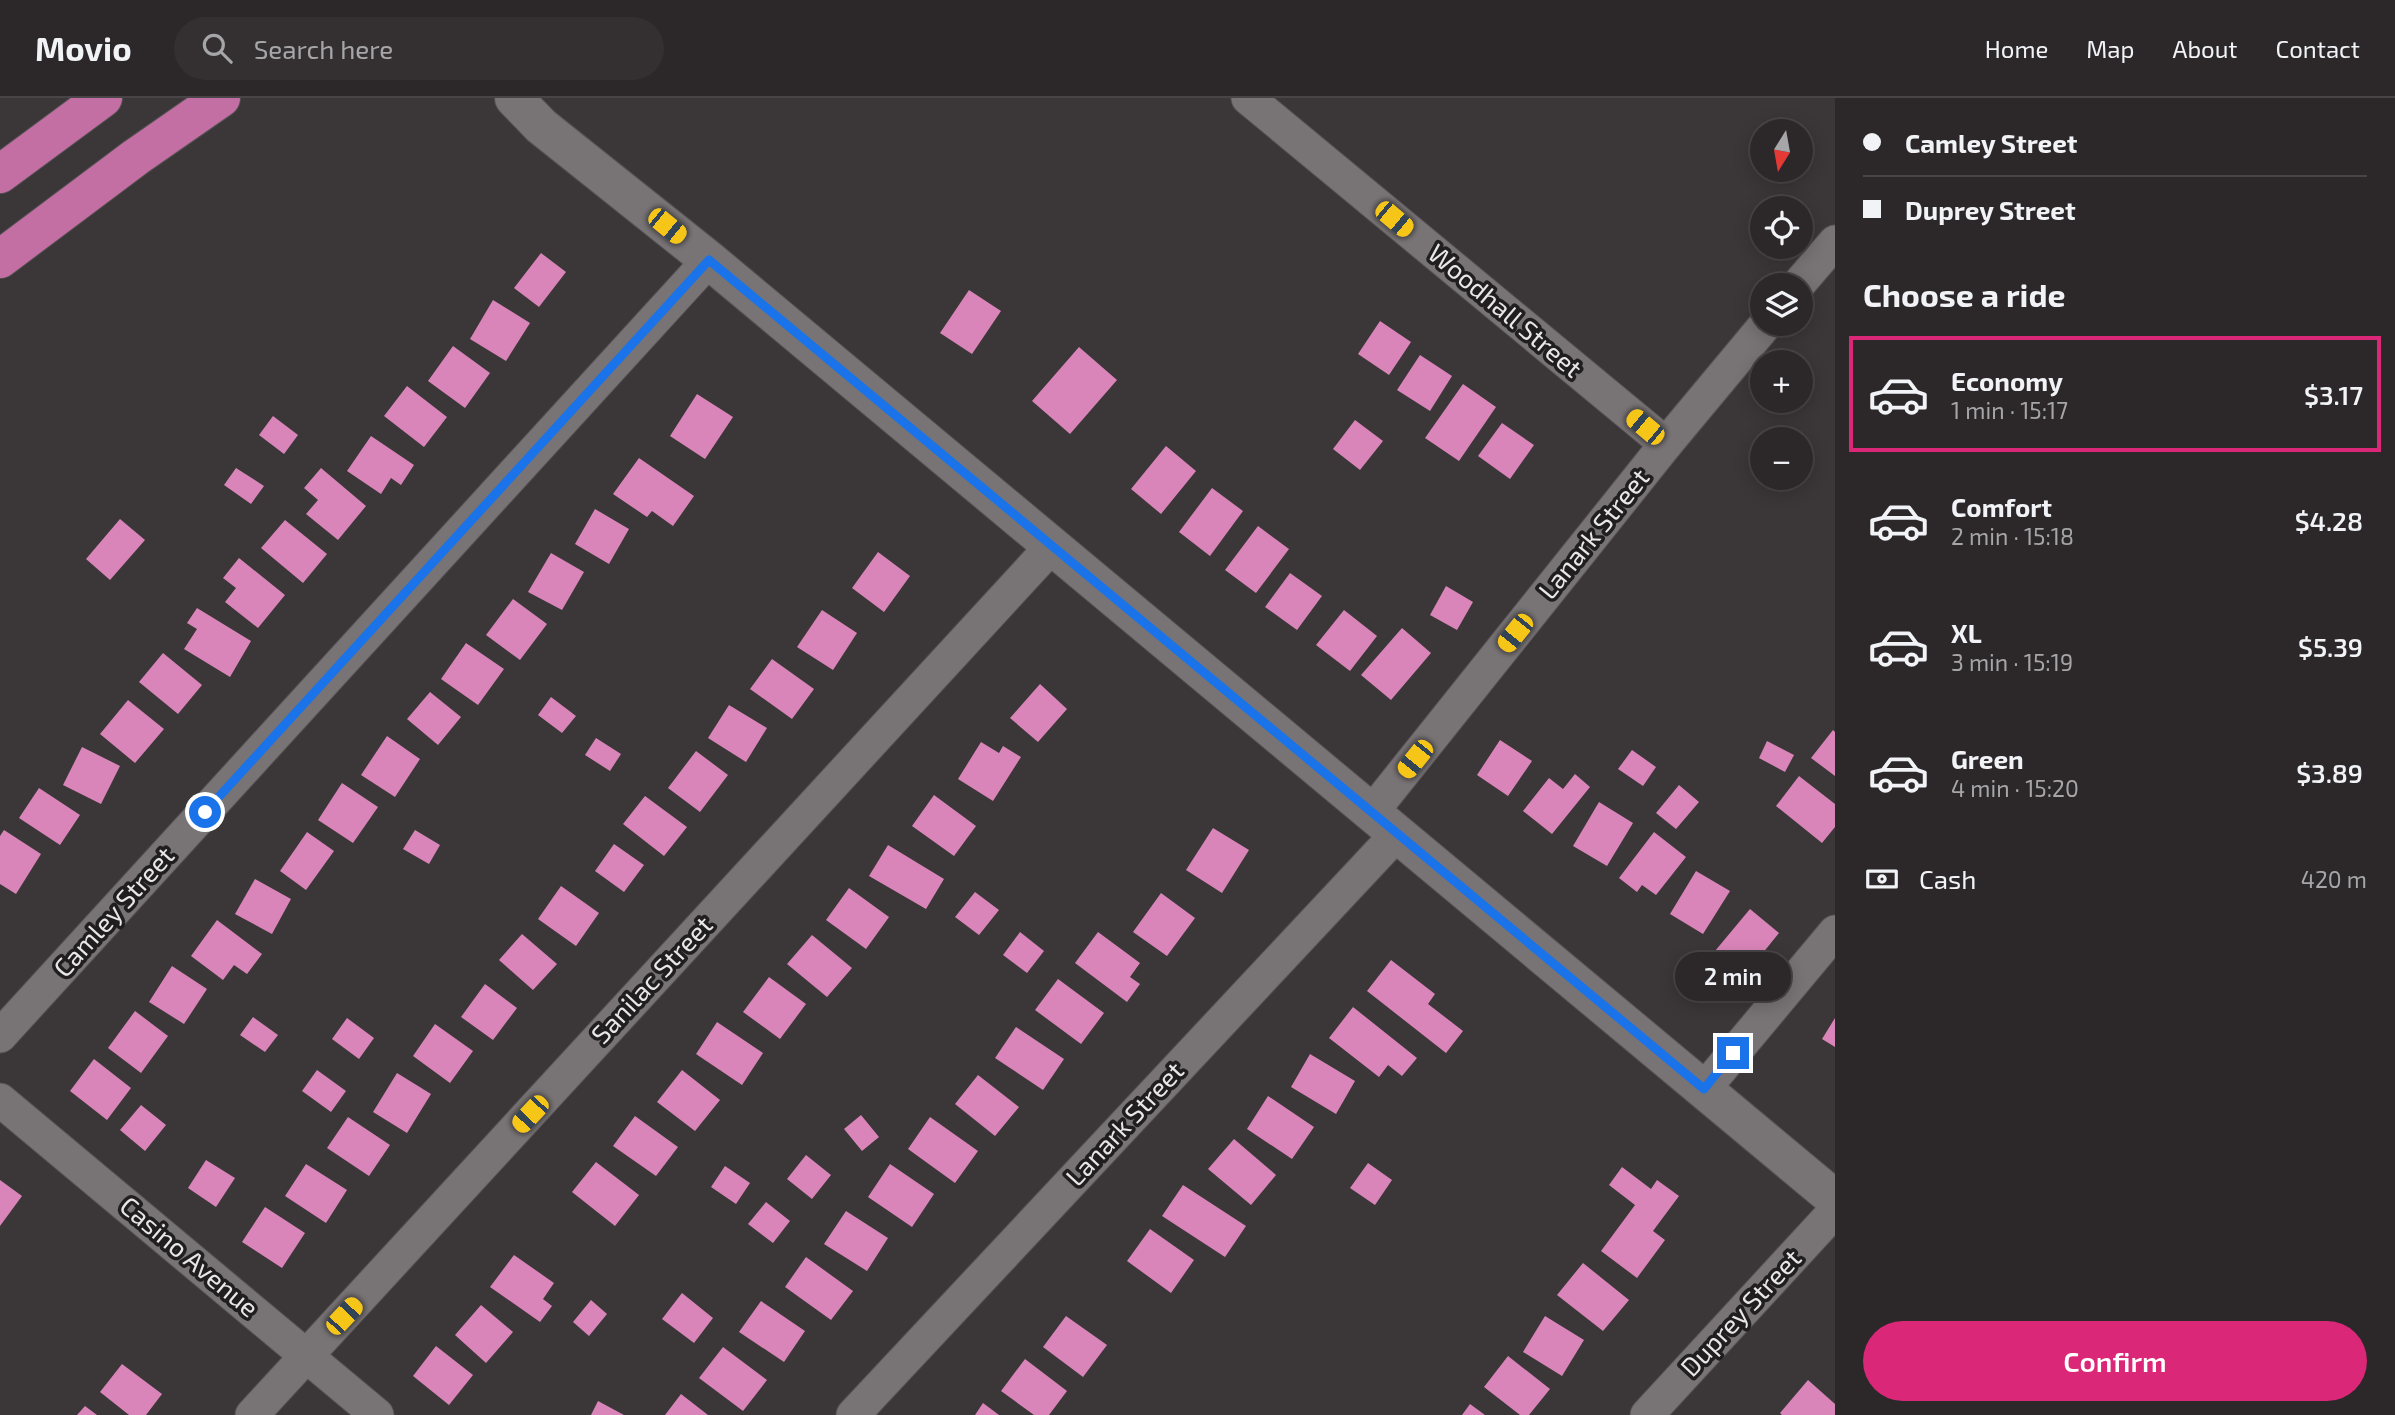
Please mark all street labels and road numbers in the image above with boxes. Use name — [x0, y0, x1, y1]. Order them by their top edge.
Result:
street label: Woodhall Street — [1423, 237, 1589, 383]
street label: Lanark Street — [1531, 462, 1655, 604]
street label: Camley Street — [46, 839, 180, 983]
street label: Sanilac Street — [584, 909, 718, 1049]
street label: Lanark Street — [1059, 1054, 1189, 1192]
street label: Casino Avenue — [115, 1189, 265, 1323]
street label: Duprey Street — [1673, 1242, 1807, 1382]

